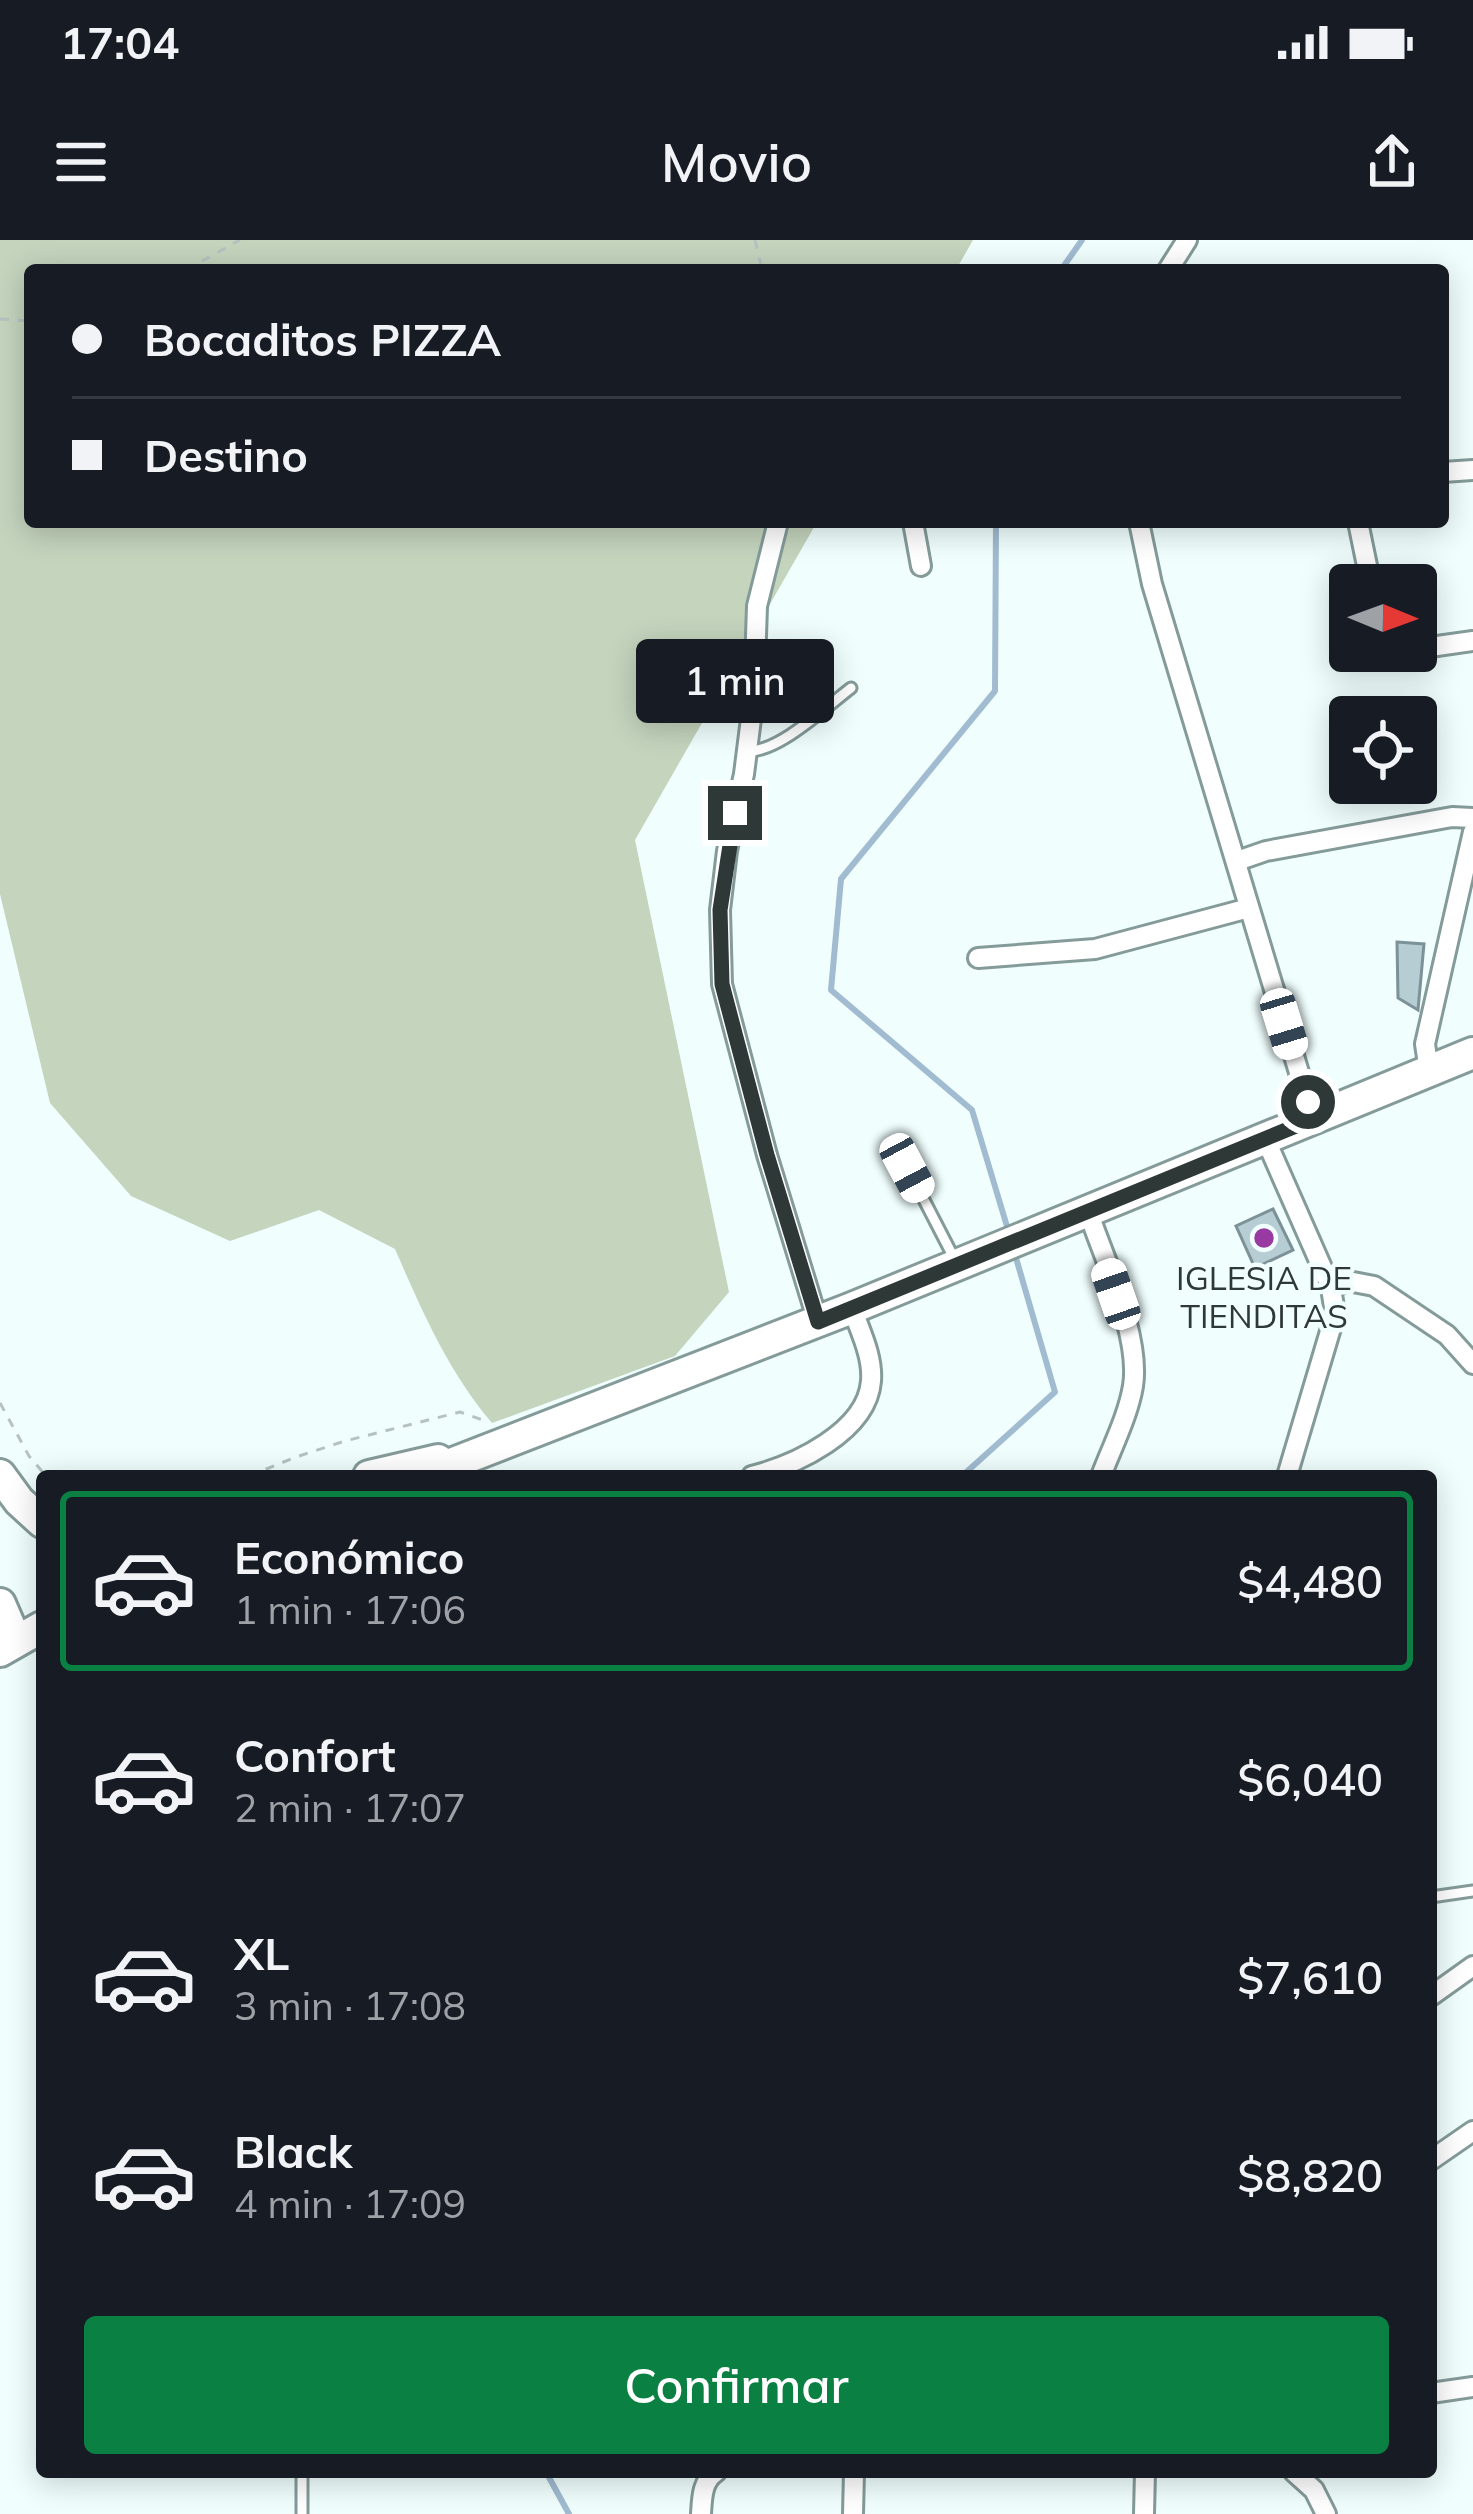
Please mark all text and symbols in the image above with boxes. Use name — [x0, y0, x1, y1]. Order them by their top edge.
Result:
text: 17:04 — [60, 14, 179, 70]
text: Movio — [661, 128, 812, 196]
icon: menu — [48, 129, 114, 195]
icon: share — [1359, 129, 1425, 195]
text: Bocaditos PIZZA — [144, 311, 501, 367]
text: Destino — [144, 427, 308, 483]
north arrow — [1329, 564, 1437, 672]
map controls — [1329, 564, 1437, 804]
callout: 1 min — [636, 639, 834, 723]
text: 1 min — [684, 656, 786, 705]
button: locate — [1329, 696, 1437, 804]
route end — [708, 786, 762, 840]
car — [1256, 984, 1312, 1064]
route start — [1281, 1075, 1335, 1129]
car — [874, 1128, 940, 1208]
marker: IGLESIA DE TIENDITAS — [1251, 1225, 1277, 1251]
car — [1087, 1254, 1145, 1334]
place label: IGLESIA DE TIENDITAS — [1176, 1257, 1352, 1336]
icon: car — [90, 1527, 198, 1635]
text: Económico — [234, 1529, 464, 1585]
text: $4,480 — [1237, 1553, 1383, 1609]
text: 1 min · 17:06 — [234, 1585, 466, 1634]
icon: car — [90, 1725, 198, 1833]
text: Confort — [234, 1727, 396, 1783]
text: $6,040 — [1237, 1751, 1383, 1807]
text: 2 min · 17:07 — [234, 1783, 466, 1832]
icon: car — [90, 1923, 198, 2031]
text: XL — [234, 1925, 289, 1981]
text: $7,610 — [1237, 1949, 1383, 2005]
text: 3 min · 17:08 — [234, 1981, 466, 2030]
icon: car — [90, 2121, 198, 2229]
text: Black — [234, 2123, 352, 2179]
text: $8,820 — [1237, 2147, 1383, 2203]
text: 4 min · 17:09 — [234, 2179, 466, 2228]
button: Confirmar — [84, 2316, 1389, 2454]

